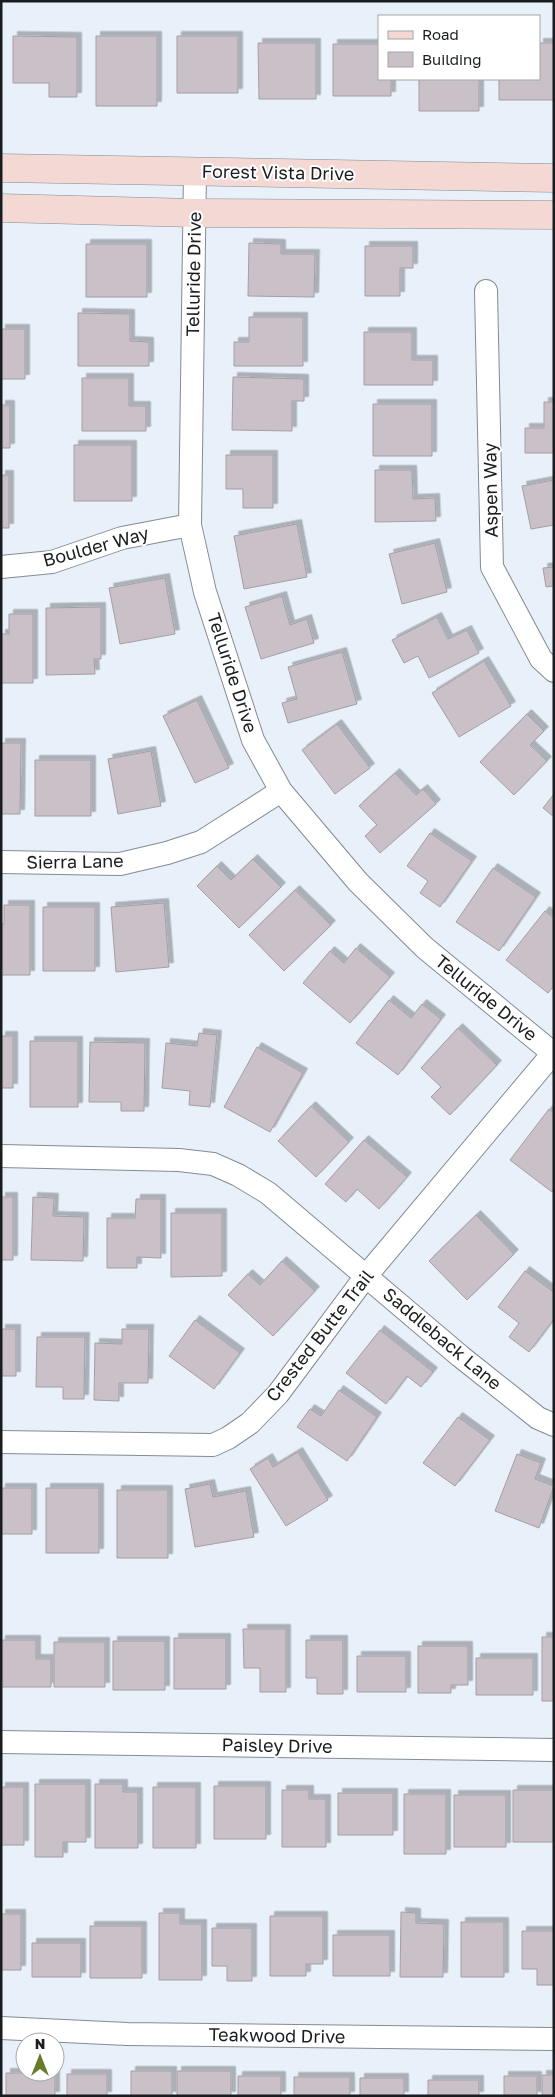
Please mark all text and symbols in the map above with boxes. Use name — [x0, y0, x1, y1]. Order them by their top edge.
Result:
legend — [378, 15, 540, 80]
text: Road — [422, 25, 459, 43]
text: Building — [422, 50, 482, 68]
street label: Forest Vista Drive — [201, 160, 355, 184]
street label: Telluride Drive — [181, 211, 205, 337]
street label: Aspen Way — [478, 442, 502, 538]
street label: Boulder Way — [40, 521, 151, 571]
street label: Telluride Drive — [203, 610, 263, 735]
street label: Sierra Lane — [26, 849, 124, 873]
street label: Telluride Drive — [431, 949, 542, 1045]
street label: Crested Butte Trail — [261, 1265, 378, 1406]
street label: Saddleback Lane — [379, 1282, 506, 1394]
street label: Paisley Drive — [221, 1733, 333, 1757]
street label: Teakwood Drive — [208, 2023, 346, 2047]
north arrow — [15, 2032, 65, 2082]
text: N — [35, 2035, 45, 2052]

